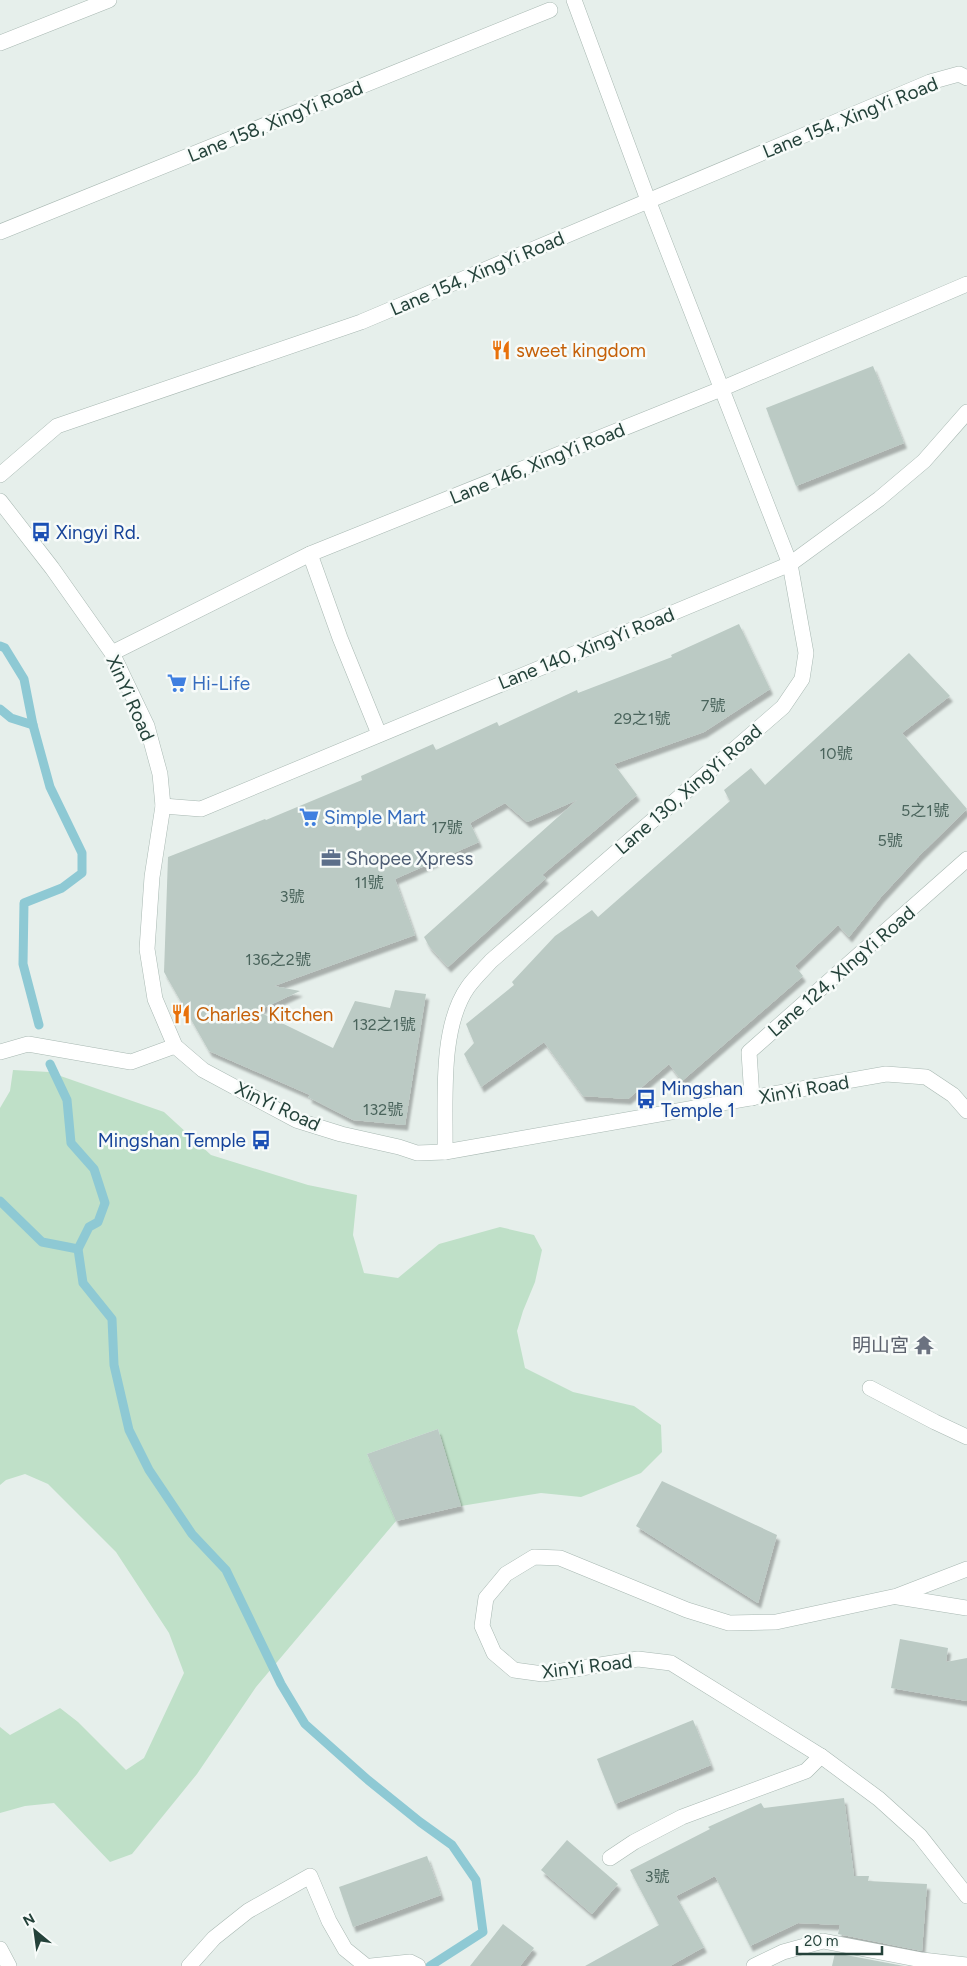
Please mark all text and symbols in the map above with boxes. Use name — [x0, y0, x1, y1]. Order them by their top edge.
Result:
street label: Lane 154, XingYi Road — [759, 72, 941, 163]
street label: Lane 158, XingYi Road — [184, 76, 366, 167]
street label: Lane 154, XingYi Road — [387, 226, 568, 321]
restaurant icon: sweet kingdom — [490, 339, 512, 361]
place label: sweet kingdom — [516, 339, 646, 362]
street label: Lane 146, XingYi Road — [446, 418, 628, 509]
bus stop icon: Xingyi Rd. — [30, 521, 52, 543]
place label: Xingyi Rd. — [56, 521, 140, 544]
street label: Lane 140, XingYi Road — [495, 603, 678, 694]
street label: XinYi Road — [102, 652, 160, 744]
supermarket icon: Hi-Life — [166, 672, 188, 694]
place label: Hi-Life — [192, 672, 250, 695]
house number: 7號 — [701, 696, 725, 715]
house number: 29之1號 — [614, 709, 670, 728]
street label: Lane 130, XingYi Road — [610, 719, 766, 859]
house number: 10號 — [820, 744, 852, 763]
house number: 5之1號 — [901, 801, 949, 820]
supermarket icon: Simple Mart — [298, 806, 320, 828]
place label: Simple Mart — [324, 806, 426, 829]
house number: 17號 — [431, 818, 463, 837]
house number: 5號 — [877, 831, 903, 850]
office icon: Shopee Xpress — [320, 847, 342, 869]
place label: Shopee Xpress — [346, 847, 473, 870]
house number: 11號 — [354, 873, 384, 892]
house number: 3號 — [280, 887, 304, 906]
street label: Lane 124, XIngYi Road — [763, 901, 920, 1042]
house number: 136之2號 — [245, 950, 311, 969]
restaurant icon: Charles' Kitchen — [170, 1003, 192, 1025]
place label: Charles' Kitchen — [196, 1003, 333, 1026]
house number: 132之1號 — [353, 1015, 415, 1034]
street label: XinYi Road — [757, 1070, 851, 1109]
street label: XinYi Road — [232, 1077, 324, 1136]
place label: Mingshan Temple 1 — [661, 1077, 743, 1122]
bus stop icon: Mingshan Temple 1 — [635, 1088, 657, 1110]
house number: 132號 — [363, 1100, 403, 1119]
place label: Mingshan Temple — [98, 1129, 246, 1152]
bus stop icon: Mingshan Temple — [250, 1129, 272, 1151]
place label: 明山宮 — [852, 1334, 909, 1357]
temple icon: 明山宮 — [913, 1334, 935, 1356]
street label: XinYi Road — [540, 1650, 634, 1683]
house number: 3號 — [645, 1867, 669, 1886]
north arrow — [10, 1906, 60, 1956]
text: N — [20, 1910, 38, 1930]
scale bar — [797, 1924, 882, 1956]
text: 20 m — [804, 1932, 838, 1950]

